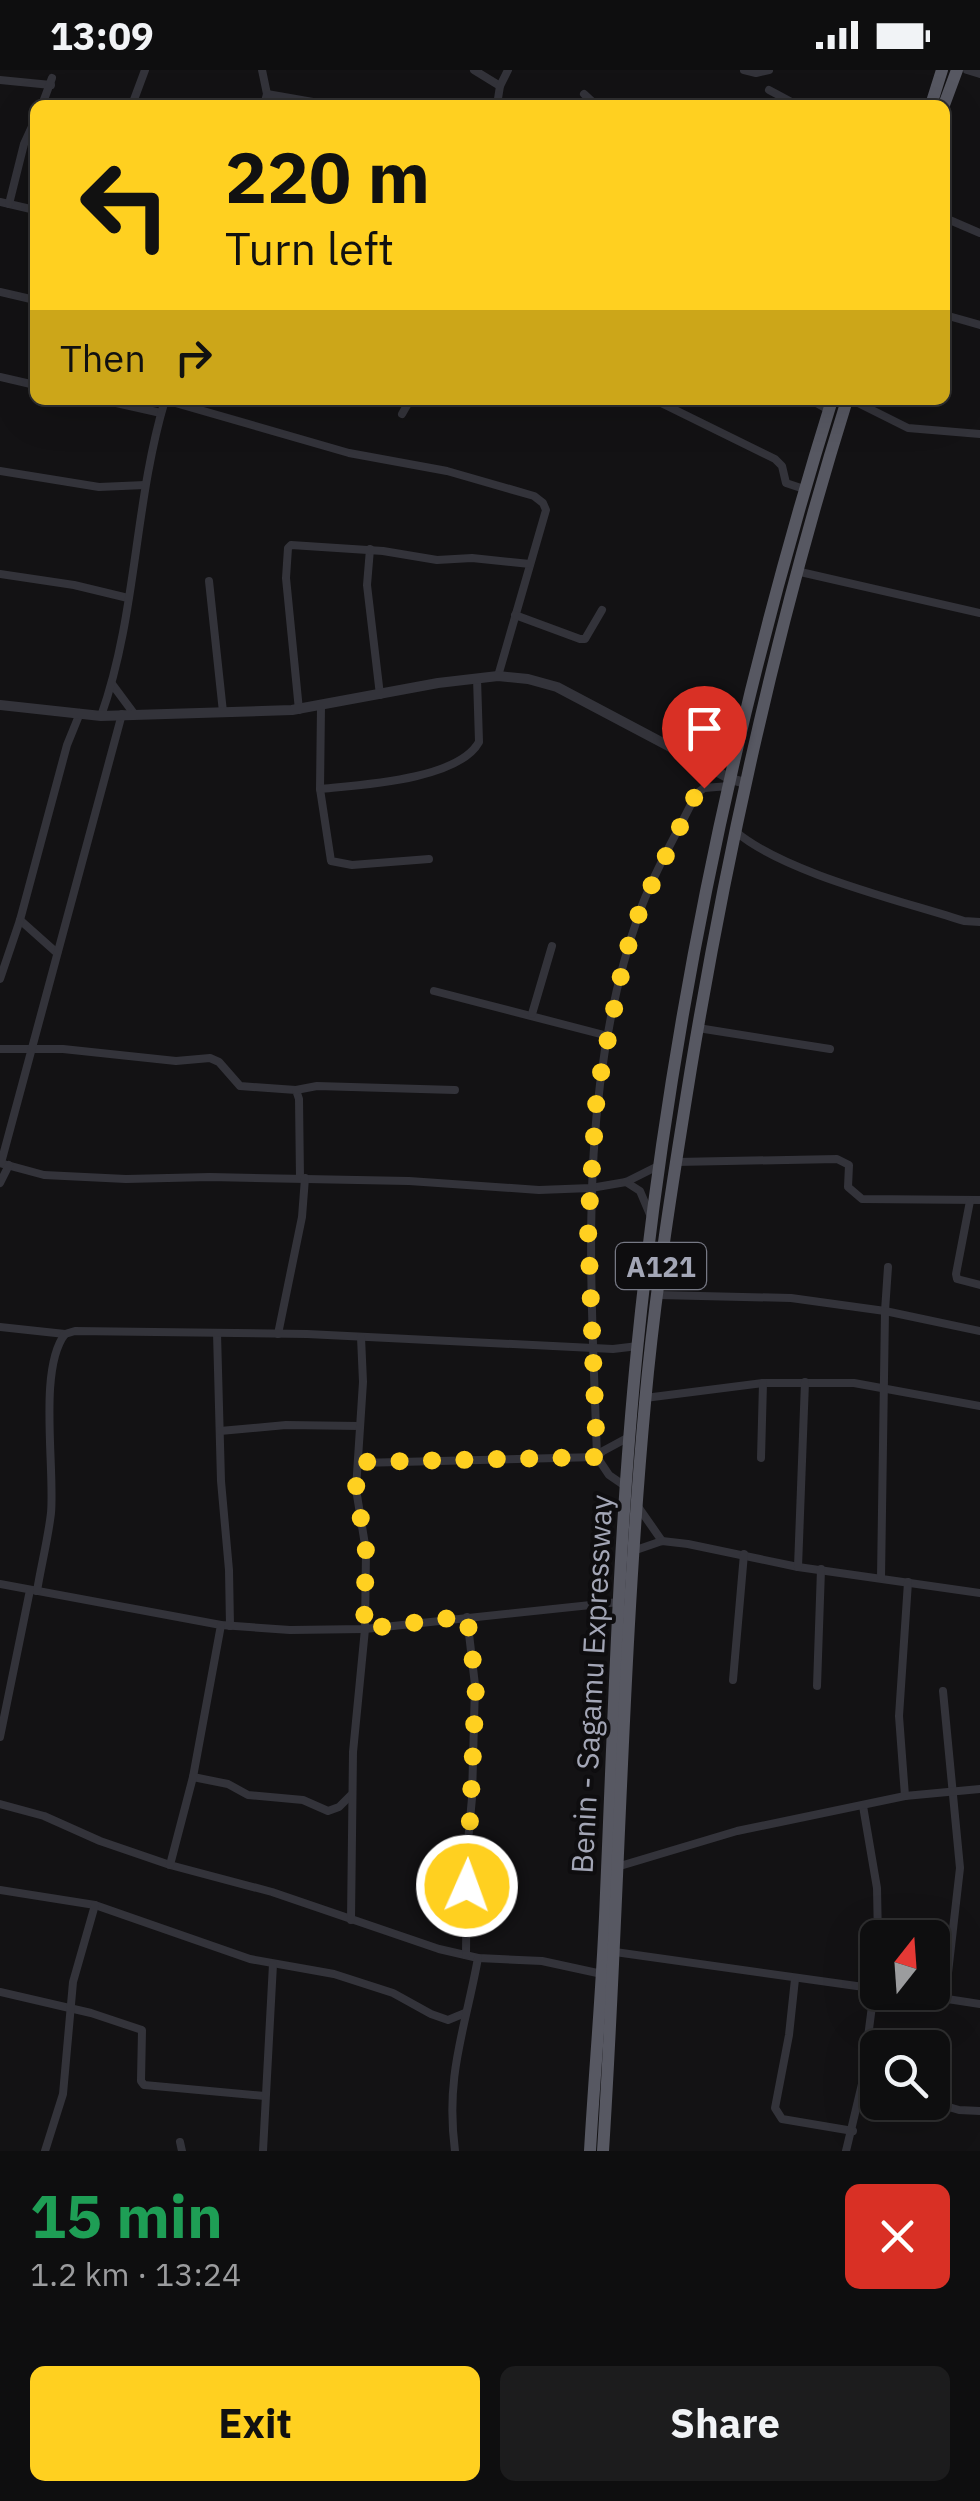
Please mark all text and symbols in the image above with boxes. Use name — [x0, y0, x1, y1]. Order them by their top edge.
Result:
text: 13:09 — [50, 11, 154, 60]
text: 220 m — [225, 131, 430, 222]
icon: left — [60, 140, 190, 270]
text: Turn left — [225, 219, 394, 277]
icon: right — [166, 330, 221, 385]
text: Then — [60, 333, 146, 382]
pin — [662, 686, 747, 789]
icon: arrive — [677, 701, 732, 756]
road number: A121 — [616, 1243, 706, 1289]
street label: Benin - Sagamu Expressway — [562, 1494, 620, 1874]
position arrow — [415, 1834, 519, 1938]
north arrow — [860, 1920, 950, 2010]
map controls — [860, 1920, 950, 2120]
button: search — [860, 2030, 950, 2120]
text: 15 min — [30, 2176, 223, 2255]
button: close — [845, 2184, 950, 2289]
text: 1.2 km · 13:24 — [30, 2253, 241, 2295]
button: Exit — [30, 2366, 480, 2481]
button: Share — [500, 2366, 950, 2481]

